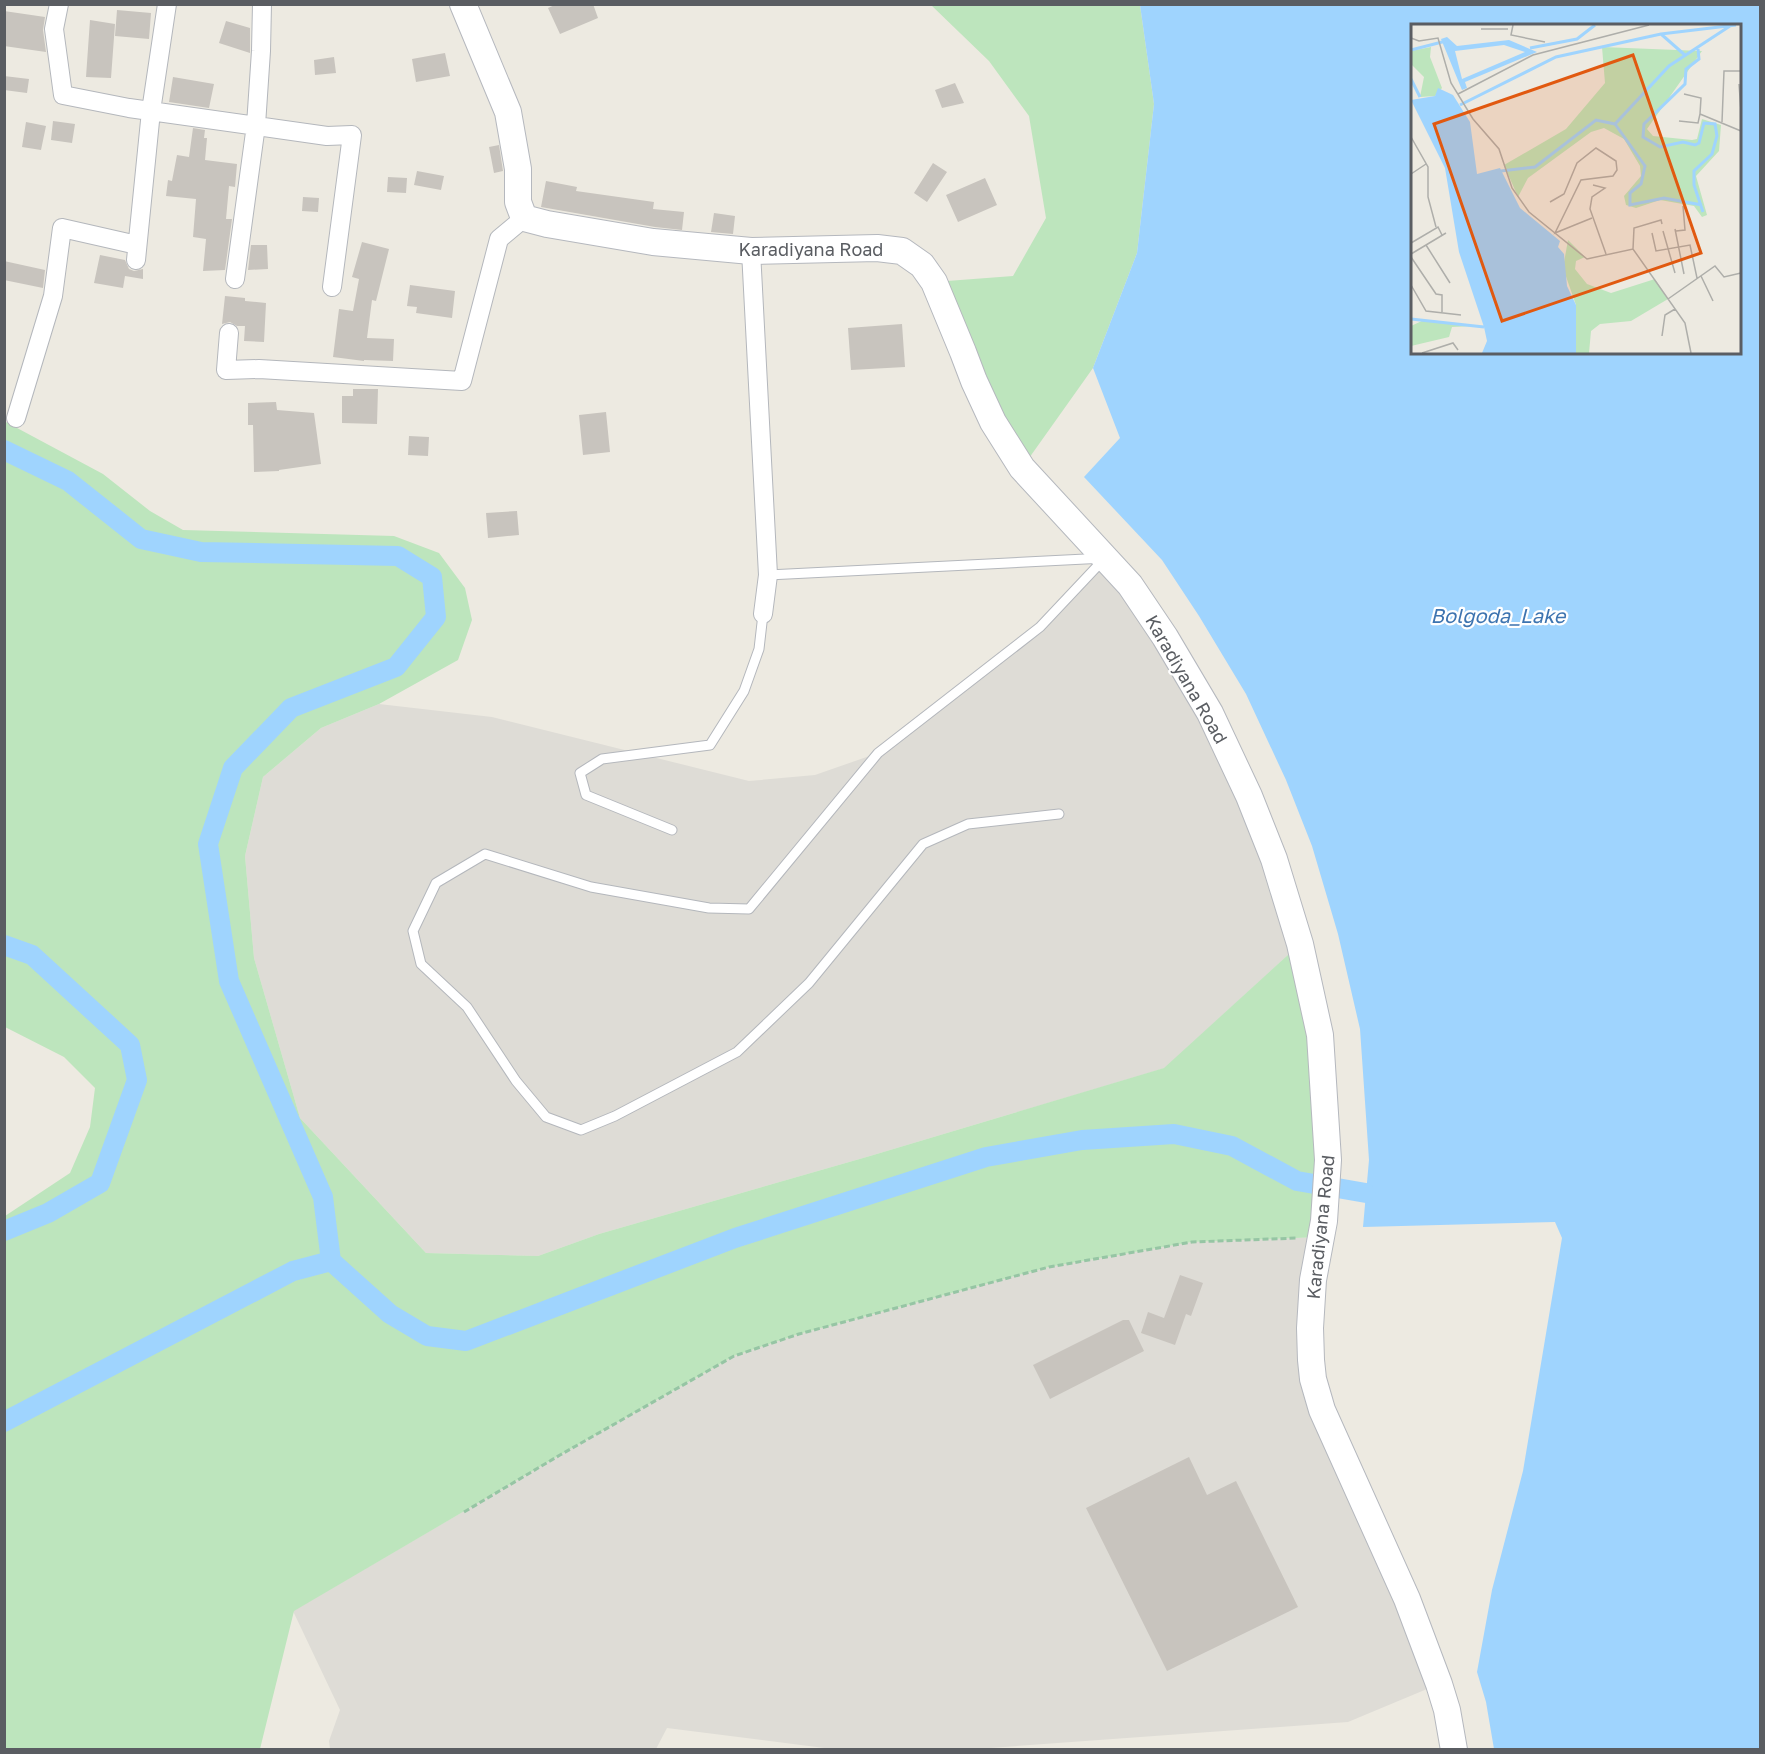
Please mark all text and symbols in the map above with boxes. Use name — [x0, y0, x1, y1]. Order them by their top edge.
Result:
inset map — [1411, 24, 1741, 354]
street label: Karadiyana Road — [739, 238, 883, 260]
water label: Bolgoda_Lake — [1431, 603, 1567, 628]
street label: Karadiyana Road — [1141, 611, 1233, 747]
street label: Karadiyana Road — [1301, 1154, 1339, 1300]

